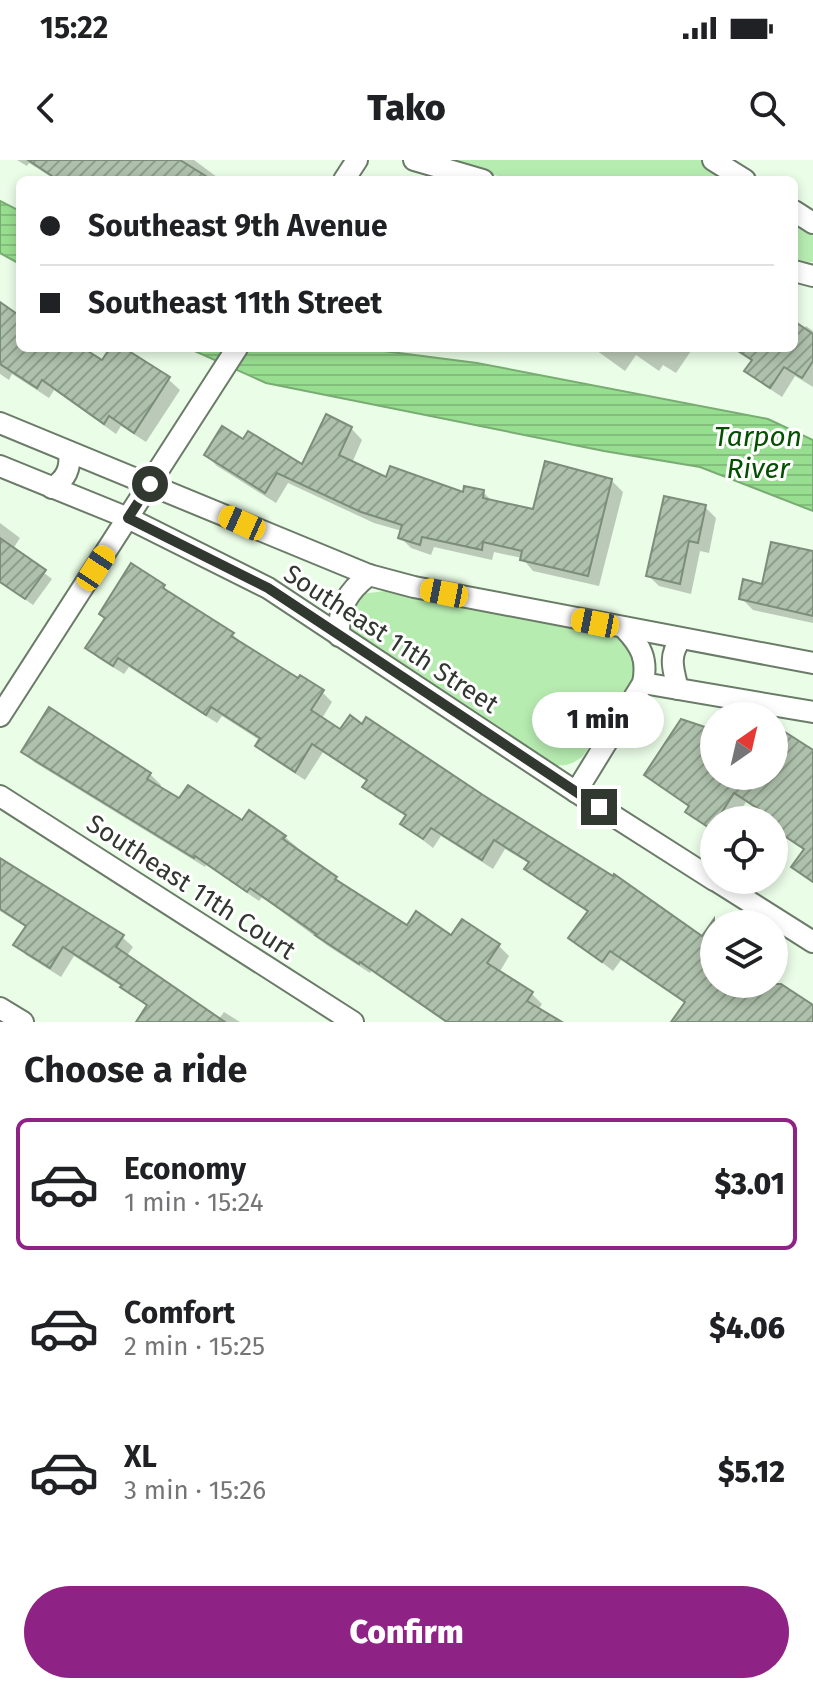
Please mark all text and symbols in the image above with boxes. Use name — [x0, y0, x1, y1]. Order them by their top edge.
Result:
text: 15:22 — [40, 10, 108, 46]
icon: back — [24, 86, 68, 130]
text: Tako — [367, 86, 446, 130]
icon: search — [745, 86, 789, 130]
text: Southeast 9th Avenue — [88, 208, 388, 244]
text: Southeast 11th Street — [88, 285, 382, 321]
water label: Tarpon River — [714, 420, 802, 485]
route start — [132, 466, 168, 502]
car — [215, 502, 269, 544]
car — [73, 541, 119, 595]
street label: Southeast 11th Street — [278, 558, 505, 720]
car — [418, 577, 470, 609]
car — [569, 607, 621, 639]
callout: 1 min — [533, 691, 665, 747]
north arrow — [700, 702, 788, 790]
map controls — [700, 702, 788, 998]
text: 1 min — [567, 704, 629, 735]
route end — [581, 789, 617, 825]
button: locate — [700, 806, 788, 894]
street label: Southeast 11th Court — [81, 808, 302, 966]
button: layers — [700, 910, 788, 998]
text: Choose a ride — [24, 1048, 247, 1092]
icon: car — [28, 1148, 100, 1220]
text: Economy — [124, 1151, 246, 1187]
text: $3.01 — [714, 1166, 785, 1202]
text: 1 min · 15:24 — [124, 1187, 264, 1218]
icon: car — [28, 1292, 100, 1364]
text: Comfort — [124, 1295, 235, 1331]
text: $4.06 — [709, 1310, 785, 1346]
text: 2 min · 15:25 — [124, 1331, 265, 1362]
icon: car — [28, 1436, 100, 1508]
text: XL — [124, 1439, 157, 1475]
text: $5.12 — [718, 1454, 785, 1490]
text: 3 min · 15:26 — [124, 1475, 266, 1506]
button: Confirm — [24, 1586, 789, 1678]

